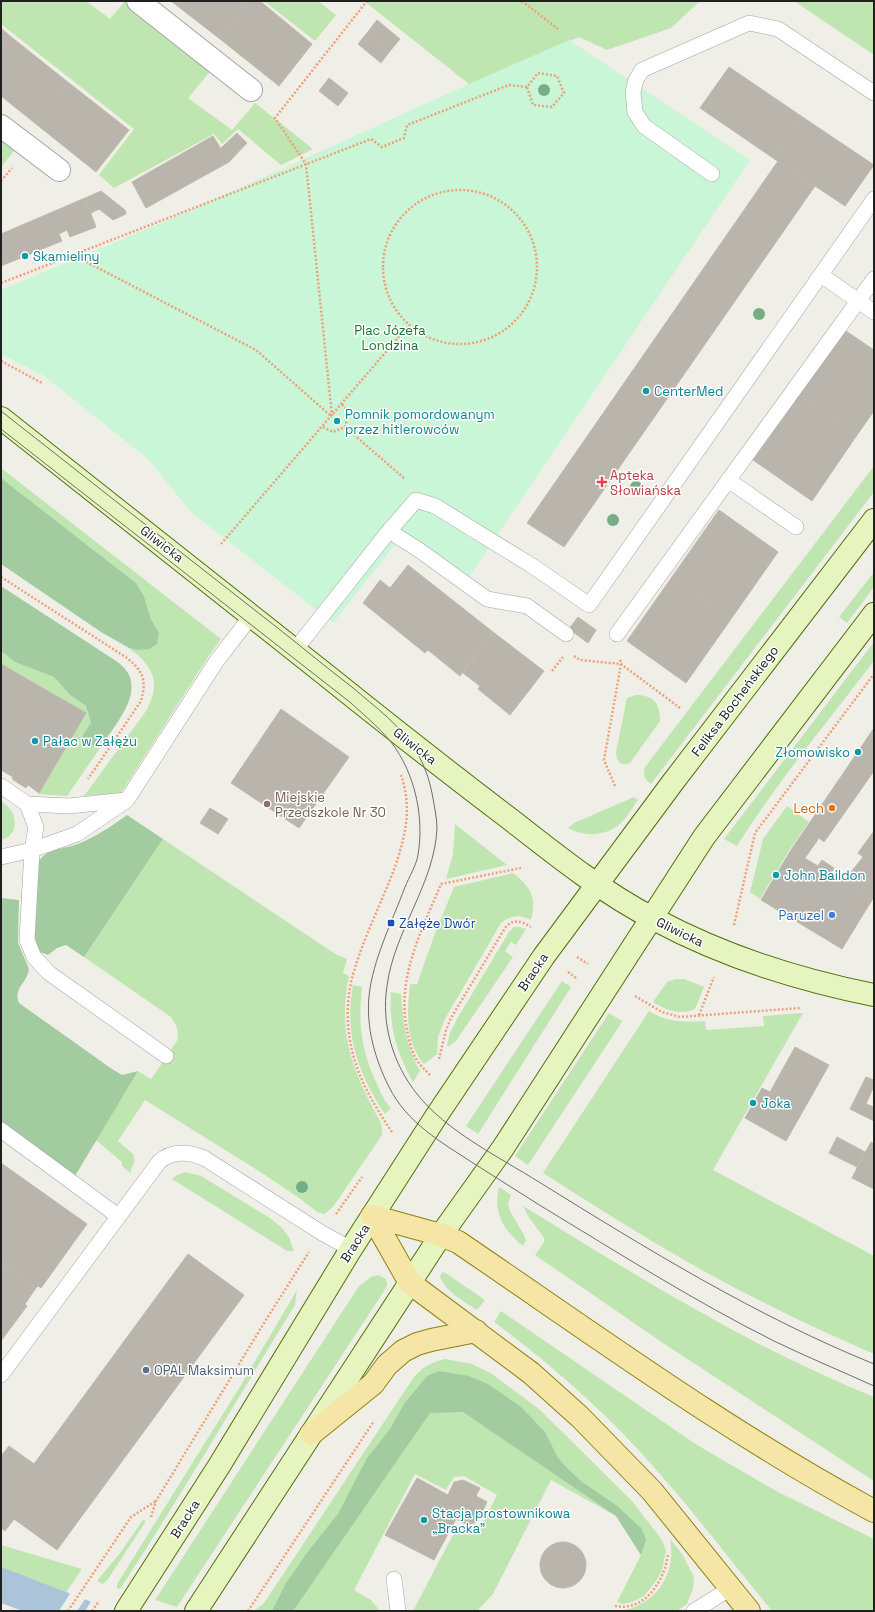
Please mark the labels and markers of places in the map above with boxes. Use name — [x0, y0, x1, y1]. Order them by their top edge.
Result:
place label: Skamieliny — [33, 248, 100, 265]
marker: Skamieliny — [20, 251, 30, 261]
place label: CenterMed — [654, 383, 724, 400]
marker: CenterMed — [641, 386, 651, 396]
place label: Pomnik pomordowanym przez hitlerowców — [345, 406, 495, 438]
marker: Pomnik pomordowanym przez hitlerowców — [332, 416, 342, 426]
place label: Apteka Słowiańska — [610, 467, 681, 499]
marker: Apteka Słowiańska — [597, 477, 607, 487]
place label: Pałac w Załężu — [43, 733, 137, 750]
marker: Pałac w Załężu — [30, 736, 40, 746]
place label: Złomowisko — [775, 744, 850, 761]
marker: Złomowisko — [853, 747, 863, 757]
place label: Miejskie Przedszkole Nr 30 — [275, 789, 386, 821]
marker: Miejskie Przedszkole Nr 30 — [262, 799, 272, 809]
place label: Lech — [794, 800, 824, 817]
marker: Lech — [827, 803, 837, 813]
place label: John Baildon — [784, 867, 866, 884]
marker: John Baildon — [771, 870, 781, 880]
place label: Paruzel — [779, 907, 824, 924]
marker: Paruzel — [827, 910, 837, 920]
place label: Załęże Dwór — [399, 915, 476, 932]
marker: Załęże Dwór — [386, 918, 396, 928]
place label: Joka — [761, 1095, 791, 1112]
marker: Joka — [748, 1098, 758, 1108]
place label: OPAL Maksimum — [154, 1362, 254, 1379]
marker: OPAL Maksimum — [141, 1365, 151, 1375]
place label: Stacja prostownikowa „Bracka” — [432, 1505, 571, 1537]
marker: Stacja prostownikowa „Bracka” — [419, 1515, 429, 1525]

